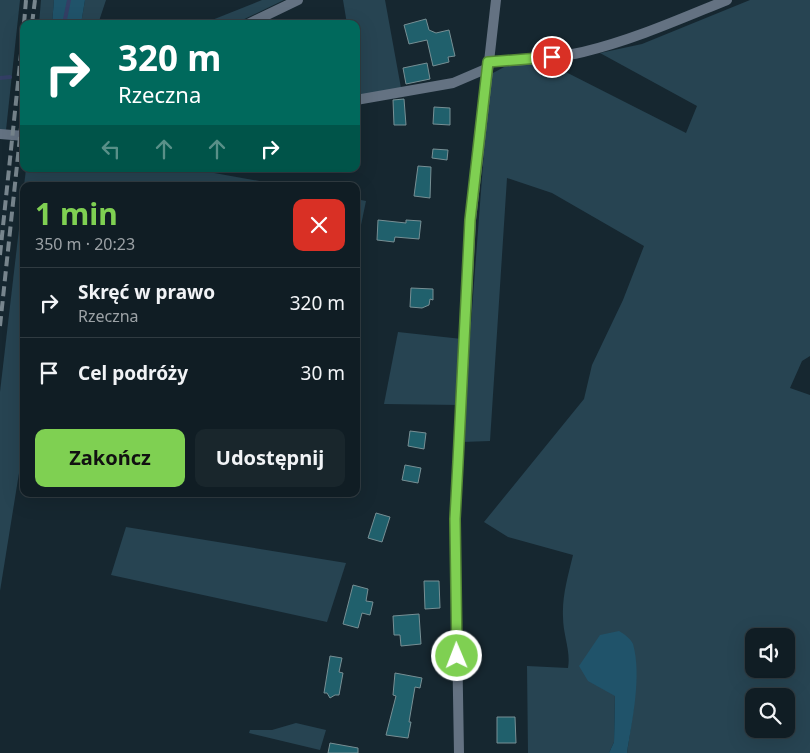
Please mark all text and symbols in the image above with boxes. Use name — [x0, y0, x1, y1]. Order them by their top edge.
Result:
text: 320 m — [118, 34, 221, 81]
pin — [531, 36, 573, 78]
icon: right — [35, 40, 100, 105]
icon: arrive — [538, 43, 566, 71]
text: Rzeczna — [118, 79, 201, 109]
icon: left — [97, 135, 125, 163]
icon: ahead — [150, 135, 178, 163]
icon: ahead — [203, 135, 231, 163]
icon: right — [256, 135, 284, 163]
text: 1 min — [35, 193, 118, 234]
button: close — [293, 199, 345, 251]
text: 350 m · 20:23 — [35, 233, 135, 255]
text: Skręć w prawo — [78, 279, 215, 305]
icon: right — [35, 289, 63, 317]
text: 320 m — [290, 290, 345, 316]
text: Rzeczna — [78, 305, 139, 327]
icon: arrive — [35, 359, 63, 387]
text: Cel podróży — [78, 360, 188, 386]
text: 30 m — [301, 360, 345, 386]
button: Zakończ — [35, 429, 185, 487]
button: Udostępnij — [195, 429, 345, 487]
map controls — [745, 628, 795, 738]
button: sound — [745, 628, 795, 678]
position arrow — [430, 629, 482, 681]
button: search — [745, 688, 795, 738]

